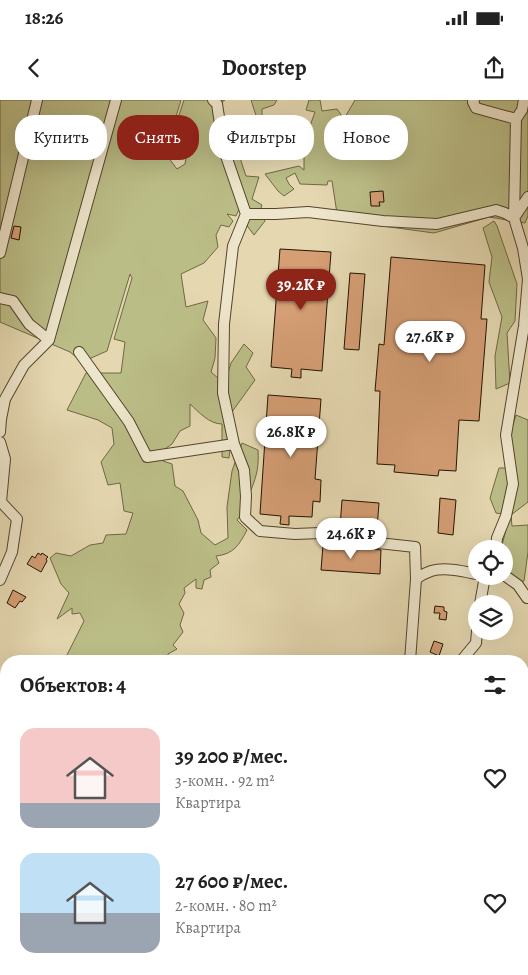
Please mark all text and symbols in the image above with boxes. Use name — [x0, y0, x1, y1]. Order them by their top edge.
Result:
text: 18:26 — [25, 5, 64, 31]
text: Doorstep — [221, 53, 307, 83]
icon: back — [20, 54, 48, 82]
icon: share — [480, 54, 508, 82]
chip: Купить — [15, 115, 107, 160]
chip: Снять — [117, 115, 199, 160]
chip: Фильтры — [209, 115, 314, 160]
chip: Новое — [324, 115, 408, 160]
pin: 39.2K ₽ — [255, 268, 347, 311]
text: 39.2K ₽ — [277, 274, 325, 296]
pin: 27.6K ₽ — [384, 320, 476, 363]
text: 27.6K ₽ — [406, 326, 454, 348]
pin: 26.8K ₽ — [245, 416, 337, 458]
text: 26.8K ₽ — [267, 421, 315, 443]
pin: 24.6K ₽ — [305, 518, 397, 560]
text: 24.6K ₽ — [327, 523, 375, 545]
map controls — [468, 540, 513, 640]
button: locate — [468, 540, 513, 585]
button: layers — [468, 595, 513, 640]
text: Объектов: 4 — [20, 671, 126, 699]
icon: filters — [481, 671, 509, 699]
text: 39 200 ₽/мес. — [175, 742, 288, 770]
icon: home — [60, 748, 120, 808]
icon: heart — [481, 764, 509, 792]
text: 3-комн. · 92 m² — [175, 770, 275, 792]
text: Квартира — [175, 792, 241, 814]
text: 27 600 ₽/мес. — [175, 867, 288, 895]
icon: home — [60, 873, 120, 933]
icon: heart — [481, 889, 509, 917]
text: 2-комн. · 80 m² — [175, 895, 277, 917]
text: Квартира — [175, 917, 241, 939]

